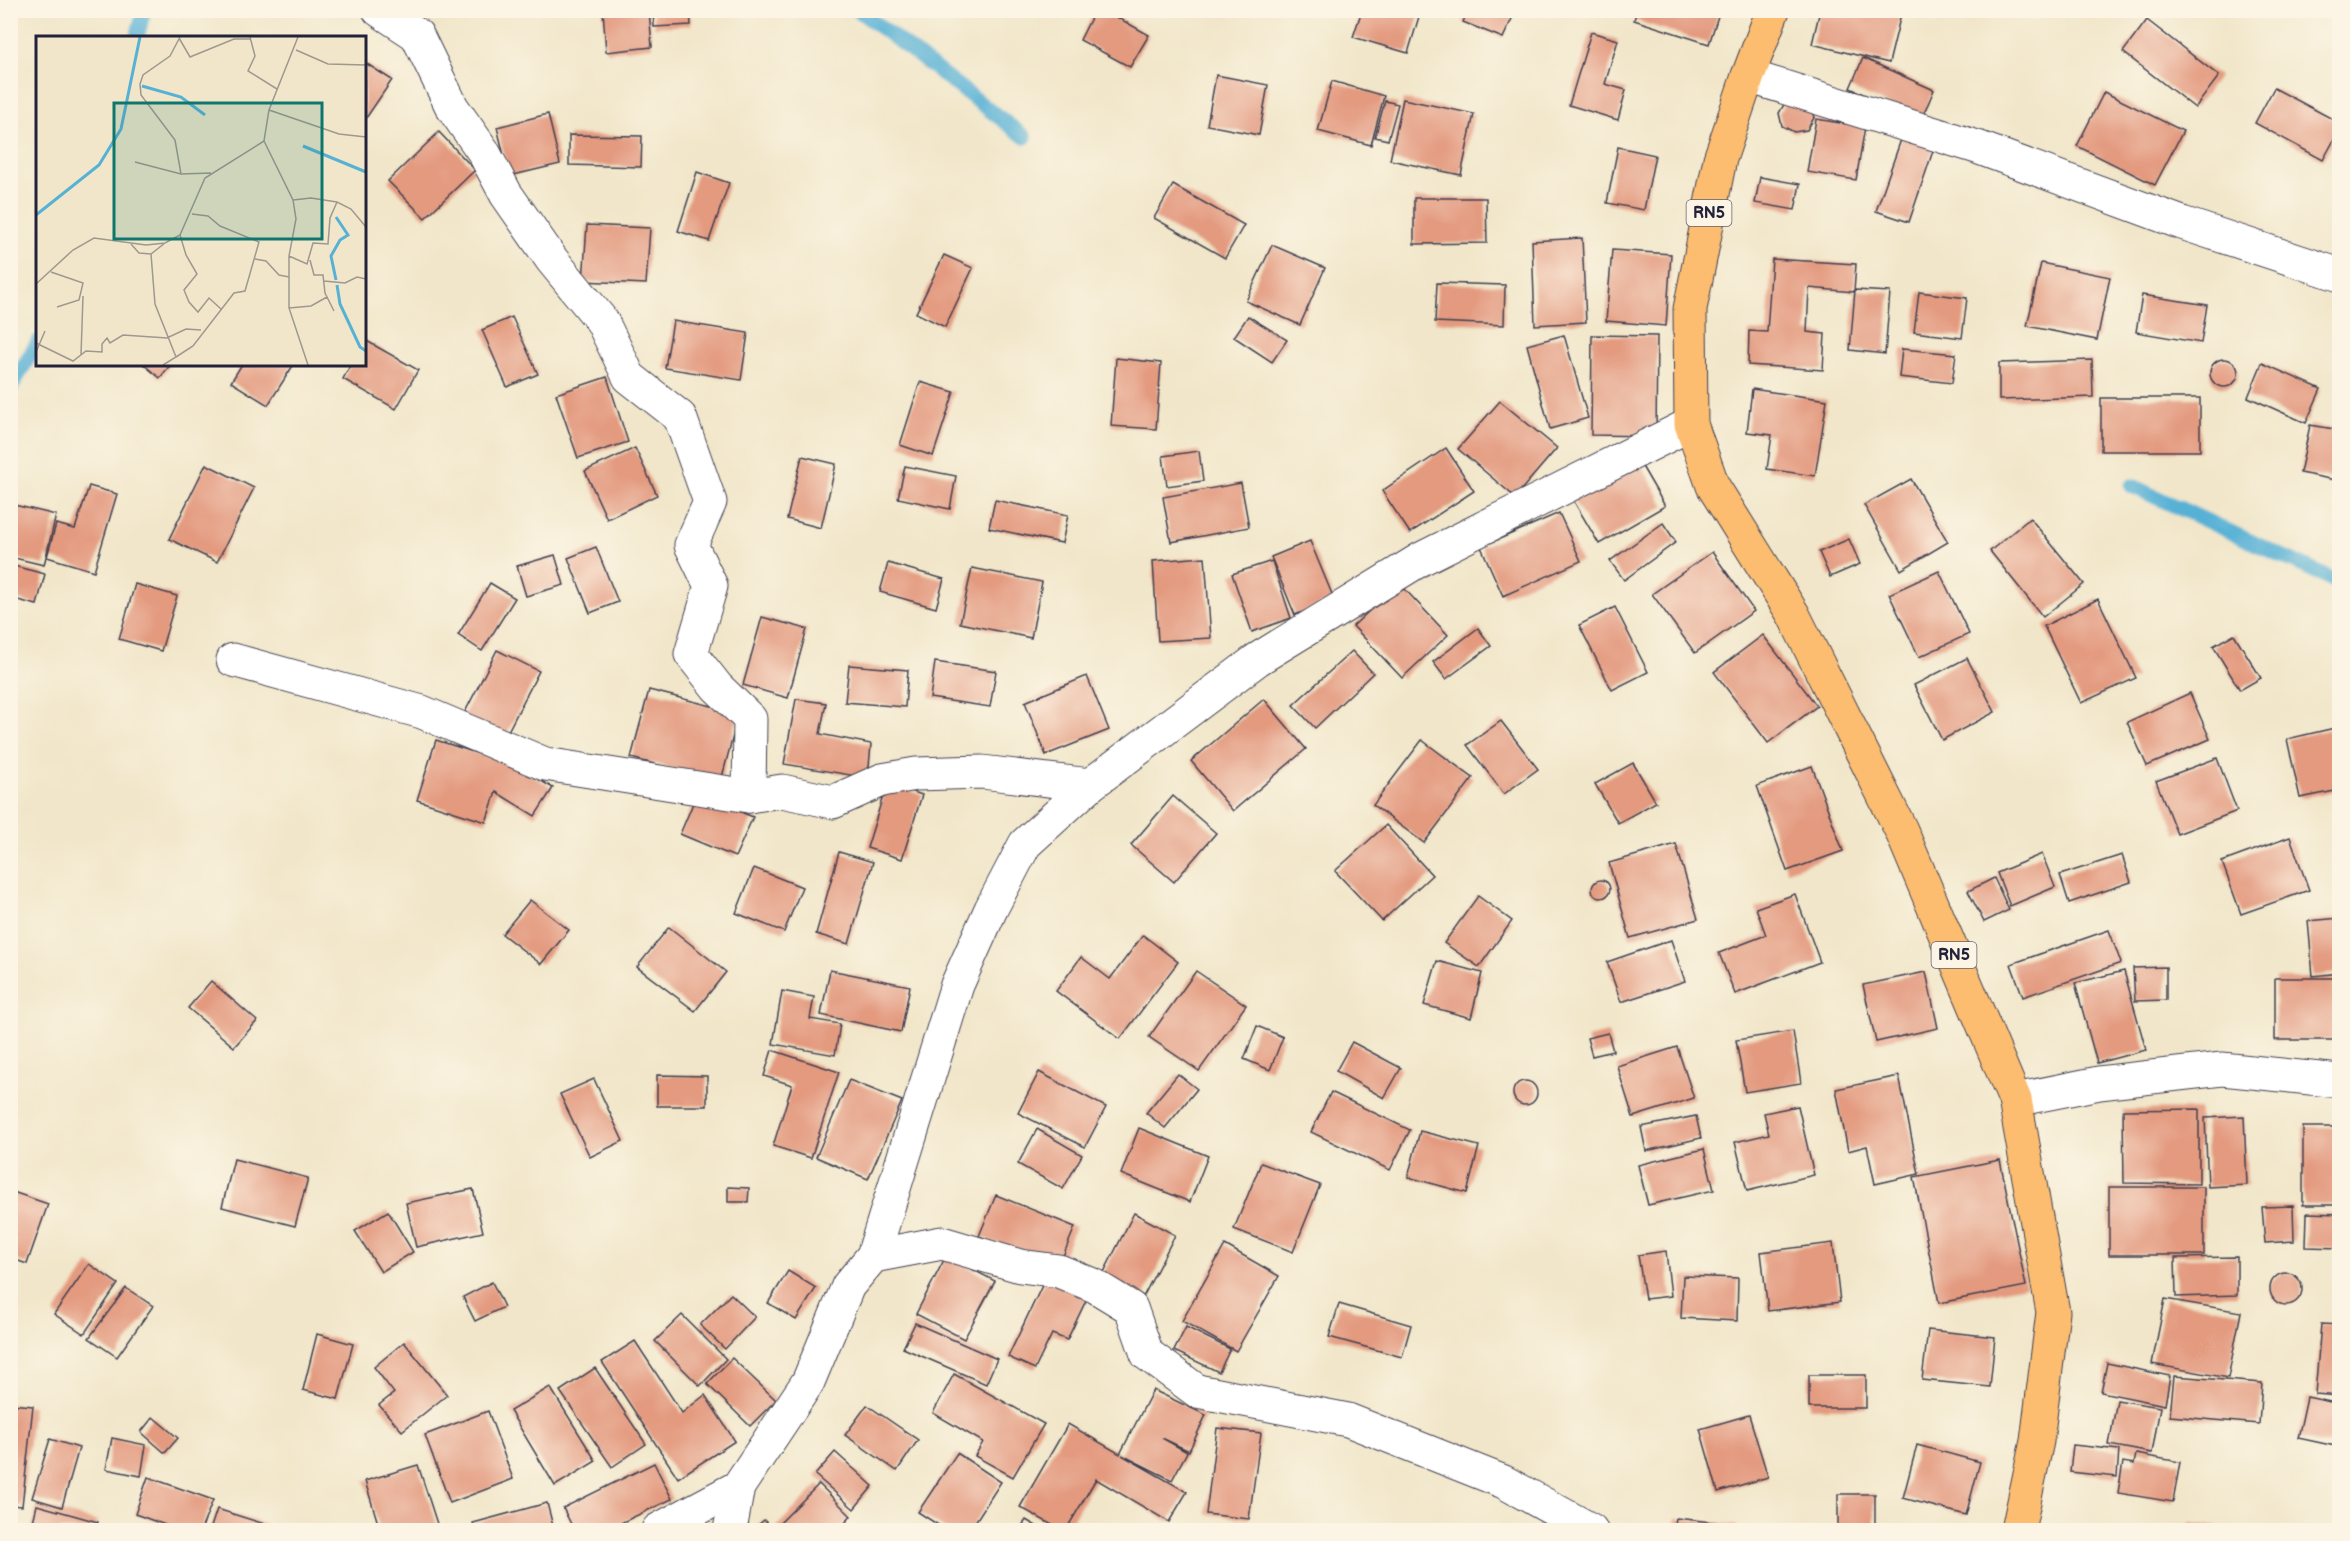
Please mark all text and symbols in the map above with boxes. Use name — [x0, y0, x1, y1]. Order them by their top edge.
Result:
inset map — [36, 36, 366, 366]
road number: RN5 — [1686, 200, 1732, 226]
road number: RN5 — [1932, 942, 1976, 968]

